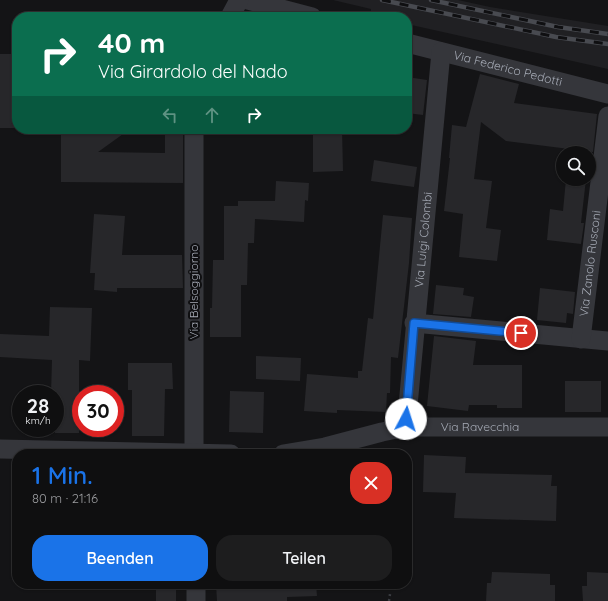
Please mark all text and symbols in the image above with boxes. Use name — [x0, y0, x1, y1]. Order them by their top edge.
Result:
text: 40 m — [98, 25, 165, 60]
icon: right — [32, 28, 84, 80]
street label: Via Federico Pedotti — [452, 47, 564, 89]
text: Via Girardolo del Nado — [98, 60, 288, 83]
icon: left — [159, 104, 181, 126]
icon: ahead — [201, 104, 223, 126]
icon: right — [243, 104, 265, 126]
map controls — [556, 146, 596, 186]
button: search — [556, 146, 596, 186]
street label: Via Luigi Colombi — [411, 191, 435, 288]
street label: Via Zanolo Rusconi — [576, 210, 604, 317]
street label: Via Belsoggiorno — [186, 245, 201, 339]
pin — [504, 316, 538, 350]
icon: arrive — [510, 322, 532, 344]
speed limit sign: 30 — [72, 385, 124, 437]
text: 28 — [27, 393, 49, 418]
position arrow — [385, 398, 427, 440]
text: km/h — [25, 414, 51, 427]
street label: Via Ravecchia — [441, 419, 519, 434]
text: 1 Min. — [32, 460, 93, 490]
button: close — [350, 462, 392, 504]
text: 80 m · 21:16 — [32, 490, 98, 506]
button: Beenden — [32, 535, 208, 581]
button: Teilen — [216, 535, 392, 581]

